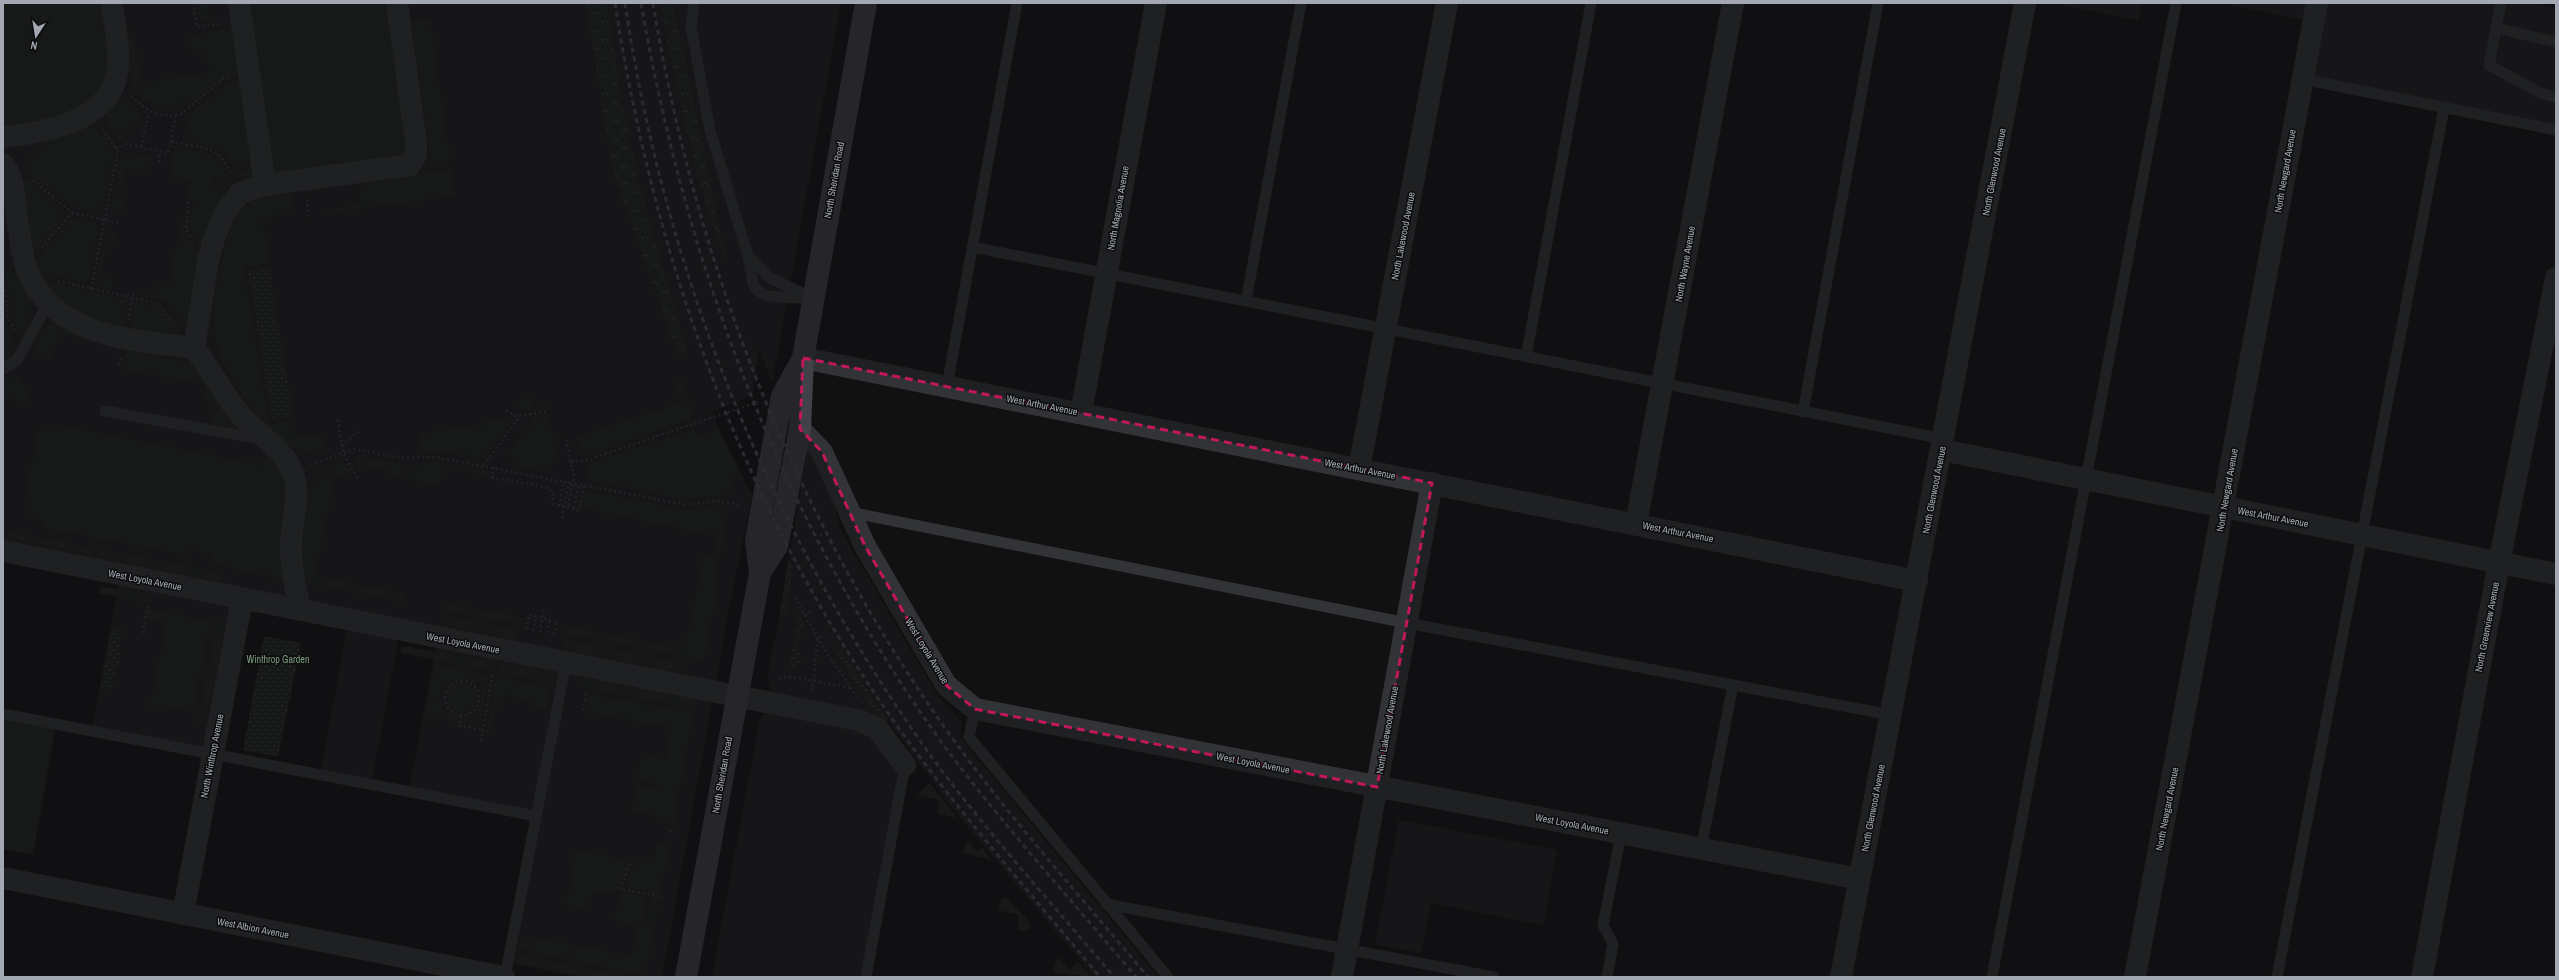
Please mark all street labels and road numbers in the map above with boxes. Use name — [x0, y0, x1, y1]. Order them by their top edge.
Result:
street label: North Glenwood Avenue — [1979, 127, 2009, 217]
street label: North Newgard Avenue — [2271, 128, 2299, 214]
street label: North Sheridan Road — [821, 141, 847, 219]
street label: North Magnolia Avenue — [1104, 164, 1132, 251]
street label: North Lakewood Avenue — [1388, 191, 1418, 281]
street label: North Wayne Avenue — [1672, 225, 1698, 303]
street label: West Arthur Avenue — [1005, 392, 1079, 418]
street label: North Glenwood Avenue — [1919, 445, 1949, 535]
street label: North Newgard Avenue — [2213, 447, 2241, 533]
street label: West Arthur Avenue — [1323, 456, 1397, 482]
street label: West Arthur Avenue — [2236, 504, 2310, 530]
street label: West Arthur Avenue — [1641, 519, 1715, 545]
street label: West Loyola Avenue — [107, 567, 183, 594]
street label: North Greenview Avenue — [2472, 580, 2502, 673]
street label: West Loyola Avenue — [902, 616, 952, 687]
street label: West Loyola Avenue — [425, 630, 501, 657]
street label: North Lakewood Avenue — [1373, 685, 1401, 775]
street label: North Winthrop Avenue — [197, 713, 227, 799]
street label: North Sheridan Road — [709, 736, 735, 814]
street label: West Loyola Avenue — [1215, 750, 1291, 777]
street label: North Glenwood Avenue — [1858, 763, 1888, 853]
street label: North Newgard Avenue — [2153, 766, 2182, 852]
street label: West Loyola Avenue — [1534, 811, 1610, 838]
street label: West Albion Avenue — [216, 915, 291, 941]

